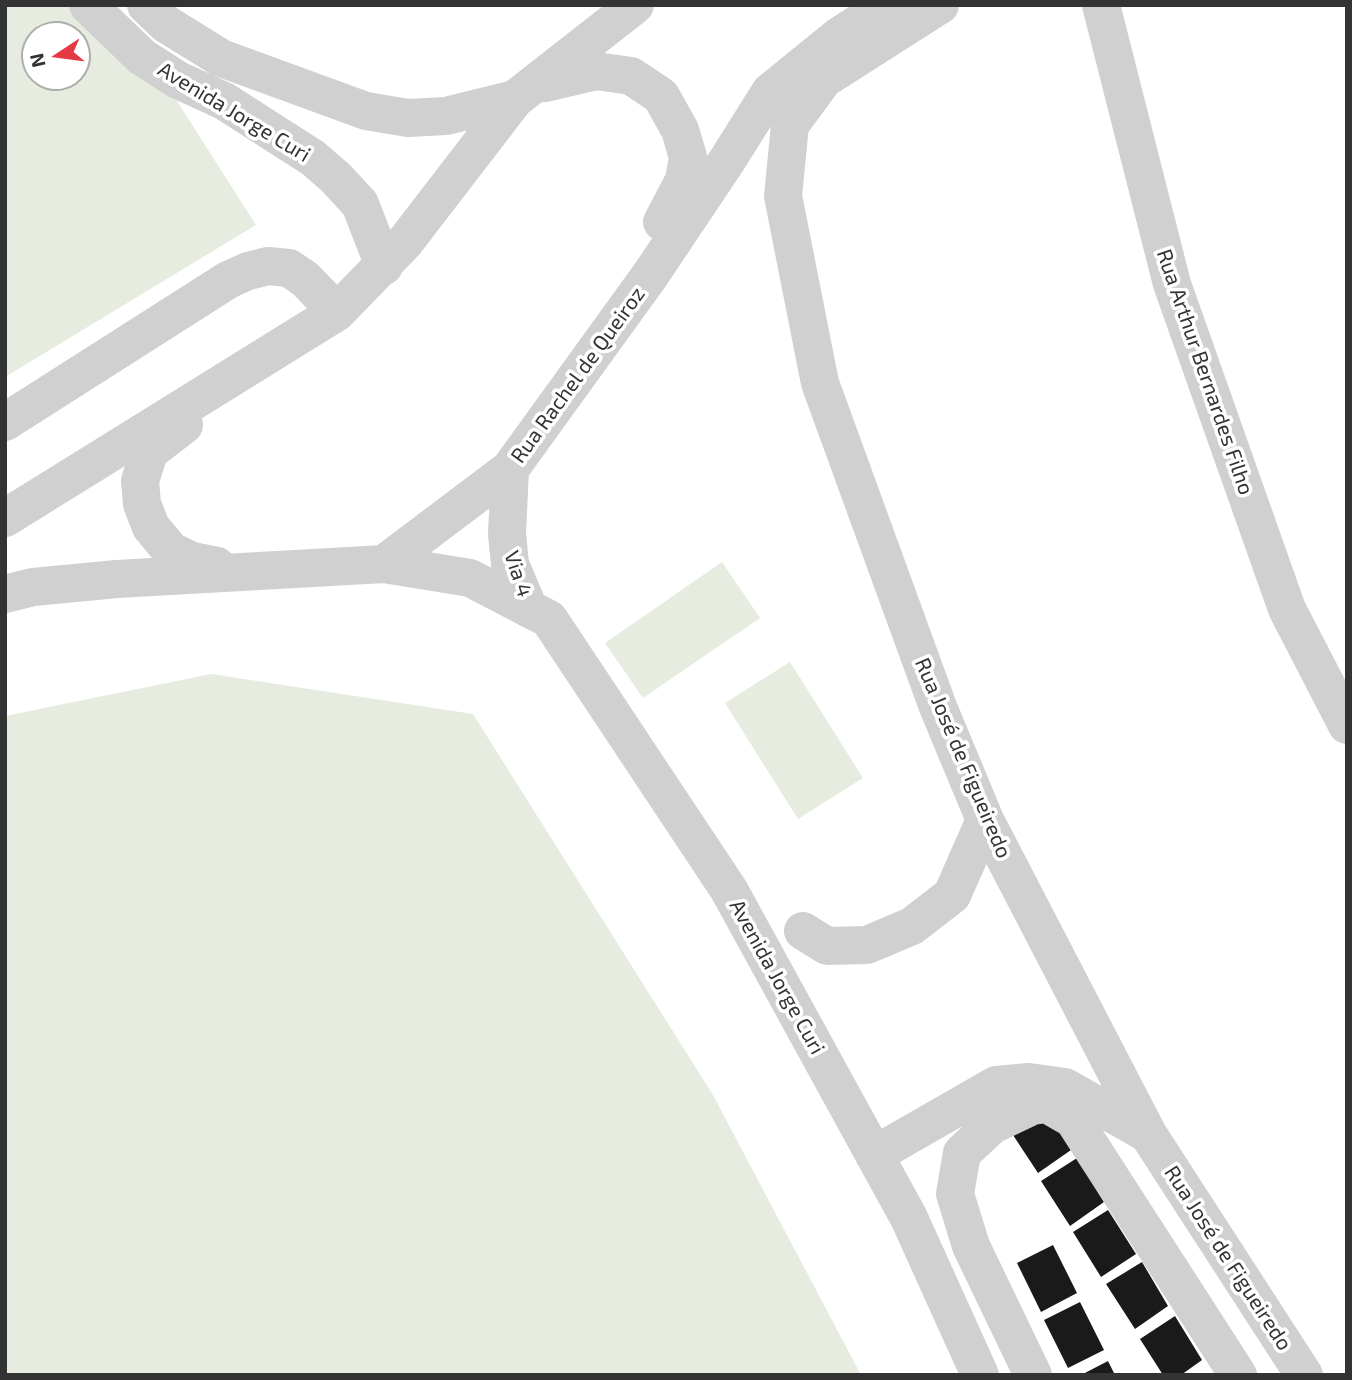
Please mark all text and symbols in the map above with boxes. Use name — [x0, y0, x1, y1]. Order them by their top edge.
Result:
north arrow — [21, 21, 91, 91]
text: N — [24, 51, 50, 70]
street label: Avenida Jorge Curi — [153, 57, 315, 167]
street label: Rua Arthur Bernardes Filho — [1151, 246, 1259, 498]
street label: Rua Rachel de Queiroz — [506, 282, 650, 468]
street label: Via 4 — [499, 548, 537, 600]
street label: Rua José de Figueiredo — [909, 654, 1017, 862]
street label: Avenida Jorge Curi — [724, 895, 830, 1059]
street label: Rua José de Figueiredo — [1159, 1161, 1297, 1355]

